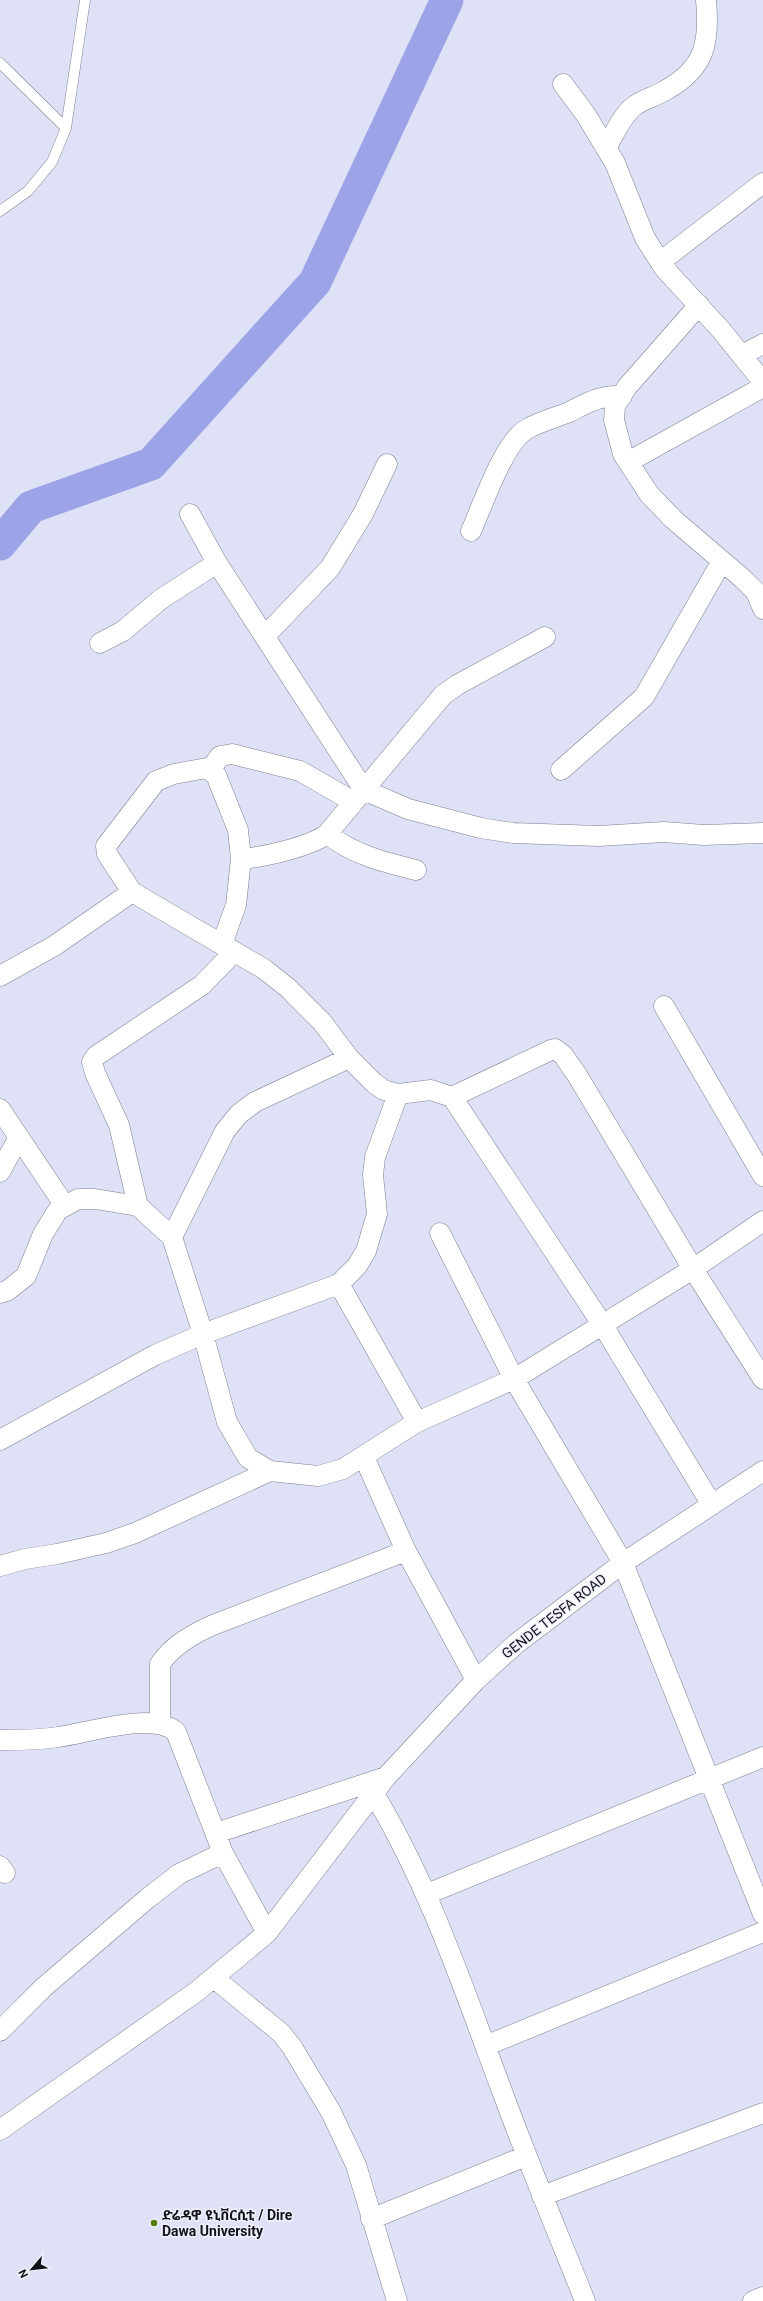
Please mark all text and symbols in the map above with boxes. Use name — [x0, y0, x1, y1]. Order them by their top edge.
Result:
street label: GENDE TESFA ROAD — [499, 1570, 609, 1662]
place label: ድሬዳዋ ዩኒቨርሲቲ / Dire Dawa University — [162, 2207, 293, 2239]
marker: ድሬዳዋ ዩኒቨርሲቲ / Dire Dawa University — [149, 2218, 159, 2228]
north arrow — [12, 2249, 52, 2289]
text: N — [16, 2267, 31, 2280]

